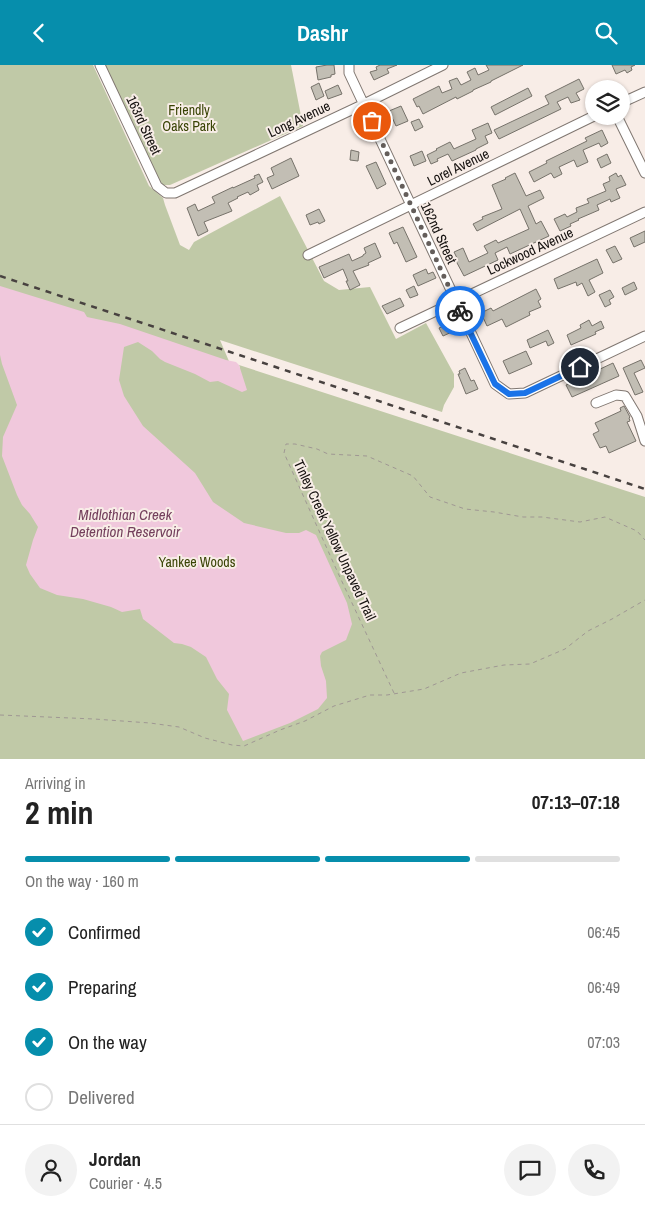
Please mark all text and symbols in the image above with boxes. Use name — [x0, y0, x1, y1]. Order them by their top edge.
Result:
text: Dashr — [297, 18, 348, 48]
icon: back — [25, 19, 53, 47]
icon: search — [592, 19, 620, 47]
map controls — [585, 80, 630, 125]
button: layers — [585, 80, 630, 125]
street label: 163rd Street — [122, 93, 166, 157]
street label: Long Avenue — [265, 97, 333, 141]
pin — [351, 100, 393, 142]
park label: Friendly Oaks Park — [162, 101, 216, 135]
icon: bag — [358, 107, 386, 135]
street label: Lorel Avenue — [424, 144, 492, 190]
street label: 162nd Street — [417, 199, 461, 267]
street label: Lockwood Avenue — [484, 223, 576, 279]
courier — [435, 286, 485, 336]
icon: bike — [446, 297, 474, 325]
pin — [559, 346, 601, 388]
icon: home — [566, 353, 594, 381]
street label: Tinley Creek Yellow Unpaved Trail — [290, 457, 380, 623]
water label: Midlothian Creek Detention Reservoir — [70, 504, 181, 542]
park label: Yankee Woods — [159, 553, 236, 571]
text: Arriving in — [25, 772, 86, 794]
text: 07:13–07:18 — [532, 789, 620, 815]
text: 2 min — [25, 791, 94, 834]
text: On the way · 160 m — [25, 870, 139, 892]
icon: check — [25, 918, 53, 946]
text: Confirmed — [68, 919, 141, 945]
text: 06:45 — [587, 921, 620, 943]
icon: check — [25, 973, 53, 1001]
text: Preparing — [68, 974, 136, 1000]
text: 06:49 — [587, 976, 620, 998]
icon: check — [25, 1028, 53, 1056]
text: On the way — [68, 1029, 147, 1055]
text: 07:03 — [587, 1031, 620, 1053]
text: Delivered — [68, 1084, 135, 1110]
button: person — [25, 1144, 77, 1196]
button: chat — [504, 1144, 556, 1196]
button: phone — [568, 1144, 620, 1196]
text: Jordan — [89, 1146, 141, 1172]
text: Courier · 4.5 — [89, 1172, 162, 1194]

